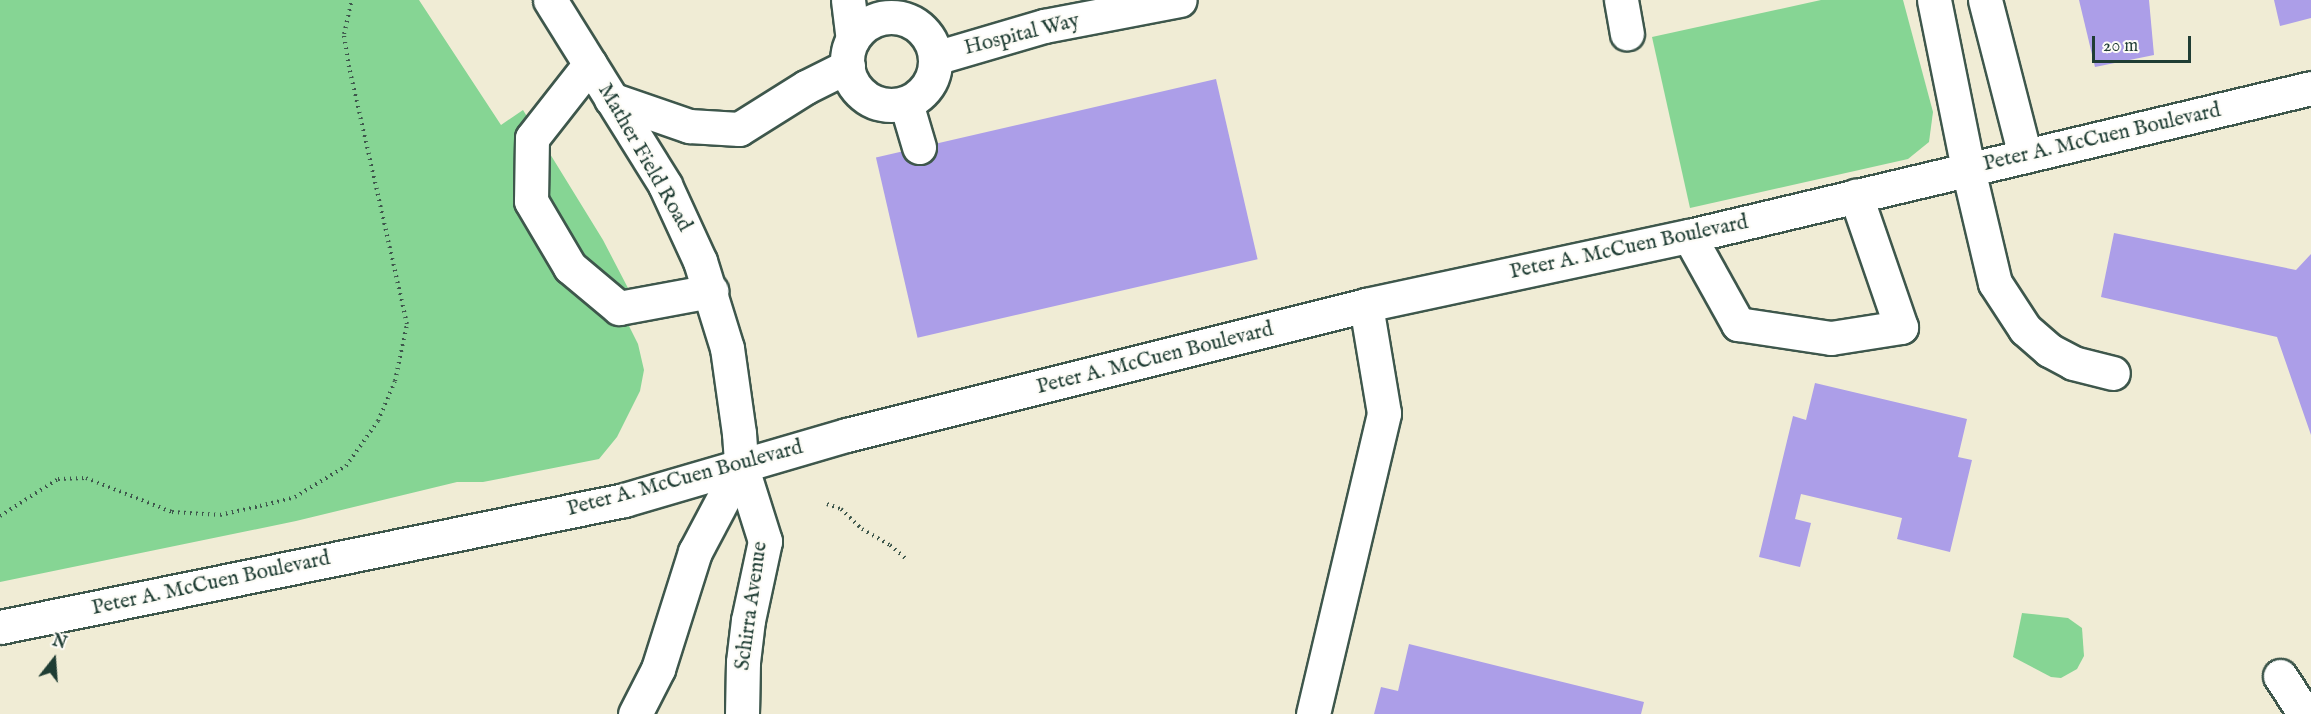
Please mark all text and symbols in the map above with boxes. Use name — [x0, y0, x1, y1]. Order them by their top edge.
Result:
street label: Hospital Way — [962, 9, 1082, 61]
scale bar — [2095, 24, 2194, 62]
text: 20 m — [2103, 35, 2138, 58]
street label: Mather Field Road — [591, 80, 697, 236]
street label: Peter A. McCuen Boulevard — [1981, 98, 2223, 178]
street label: Peter A. McCuen Boulevard — [1508, 210, 1750, 286]
street label: Peter A. McCuen Boulevard — [1034, 317, 1276, 401]
street label: Peter A. McCuen Boulevard — [564, 435, 806, 523]
street label: Schirra Avenue — [730, 540, 774, 672]
street label: Peter A. McCuen Boulevard — [90, 546, 332, 622]
north arrow — [24, 630, 84, 690]
text: N — [50, 631, 69, 654]

